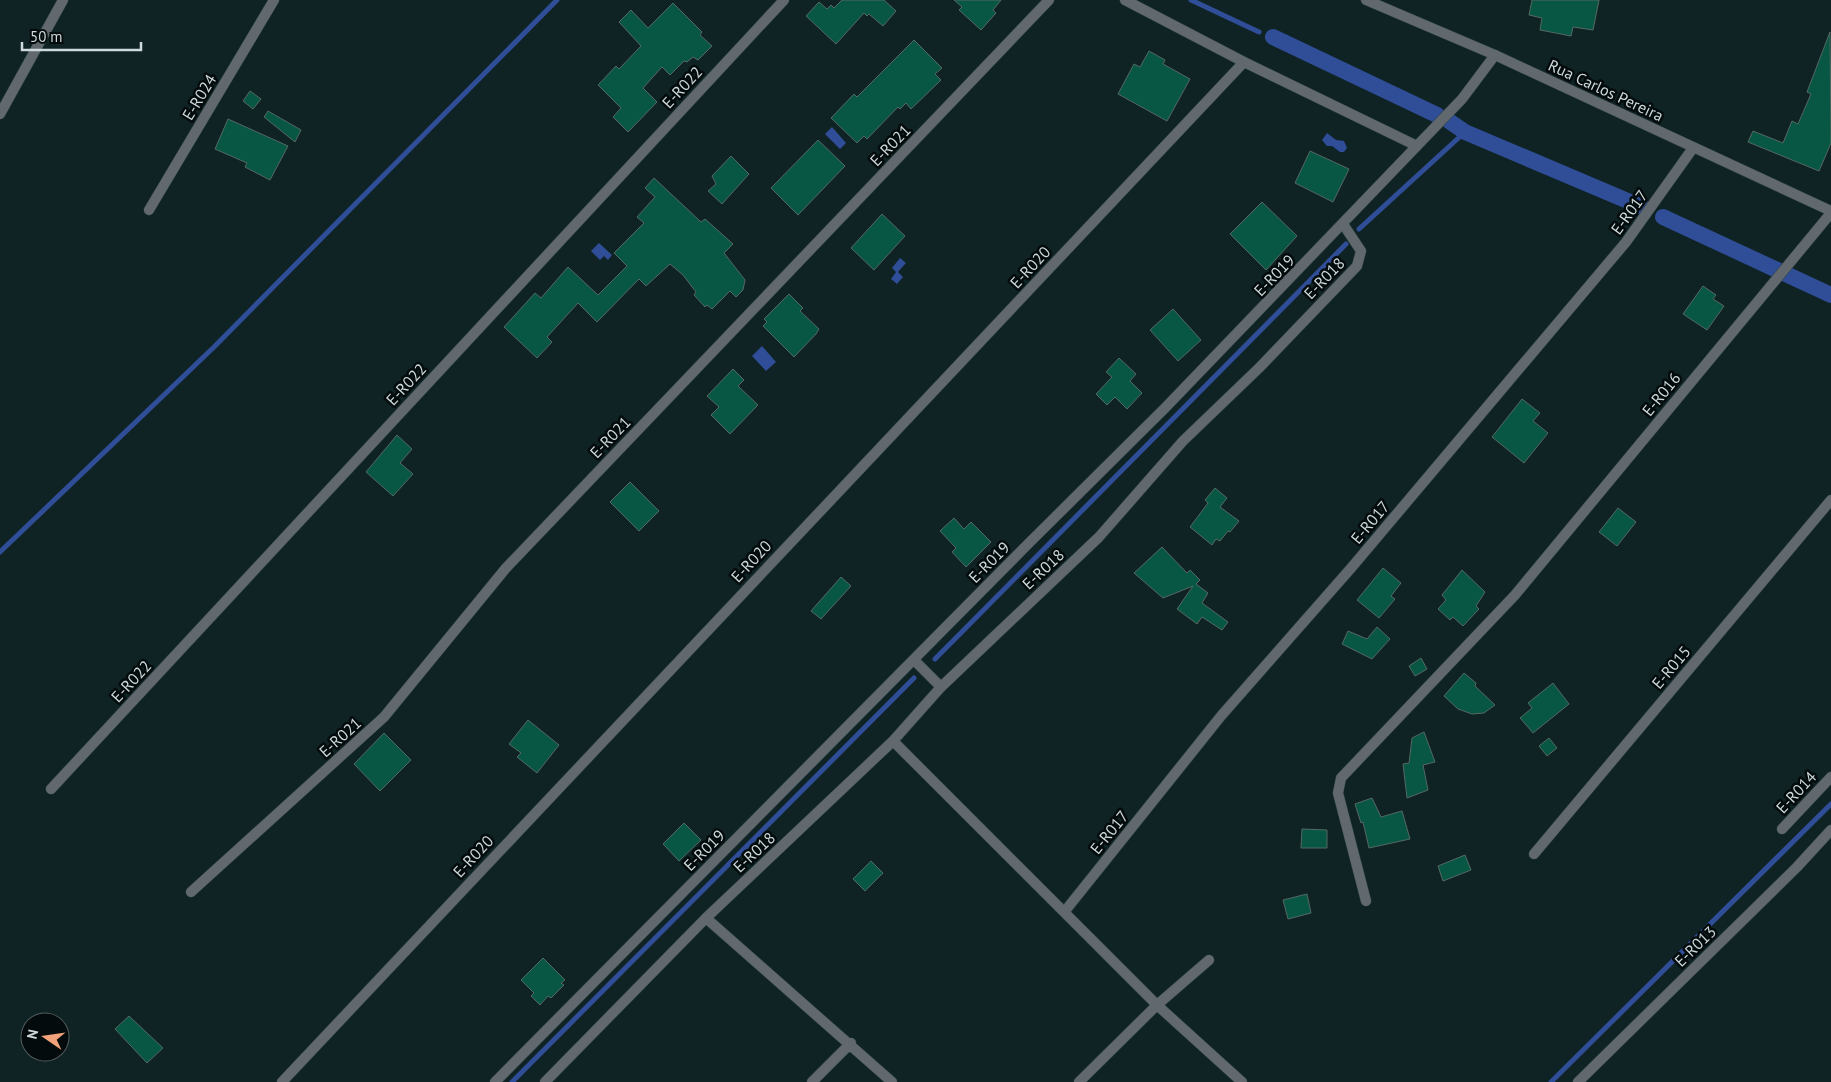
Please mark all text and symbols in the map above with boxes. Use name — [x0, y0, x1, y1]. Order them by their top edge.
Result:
scale bar — [22, 20, 141, 52]
text: 50 m — [30, 27, 63, 46]
street label: Rua Carlos Pereira — [1545, 55, 1667, 125]
street label: E-R022 — [658, 62, 706, 112]
street label: E-R024 — [178, 70, 221, 124]
street label: E-R021 — [865, 120, 915, 170]
street label: E-R017 — [1606, 186, 1652, 238]
street label: E-R020 — [1006, 242, 1055, 292]
street label: E-R019 — [1249, 250, 1299, 300]
street label: E-R018 — [1299, 253, 1349, 303]
street label: E-R022 — [382, 359, 430, 409]
street label: E-R016 — [1637, 368, 1685, 420]
street label: E-R021 — [585, 412, 635, 462]
street label: E-R017 — [1346, 496, 1394, 548]
street label: E-R020 — [727, 536, 776, 586]
street label: E-R019 — [964, 537, 1014, 587]
street label: E-R018 — [1018, 545, 1068, 593]
street label: E-R015 — [1647, 641, 1695, 693]
street label: E-R022 — [107, 656, 155, 706]
street label: E-R021 — [315, 713, 365, 761]
street label: E-R014 — [1772, 767, 1821, 817]
street label: E-R017 — [1085, 806, 1133, 858]
street label: E-R019 — [679, 825, 729, 875]
street label: E-R018 — [729, 828, 779, 876]
street label: E-R020 — [449, 831, 498, 881]
street label: E-R013 — [1670, 921, 1720, 971]
north arrow — [20, 1012, 70, 1062]
text: N — [23, 1028, 42, 1041]

